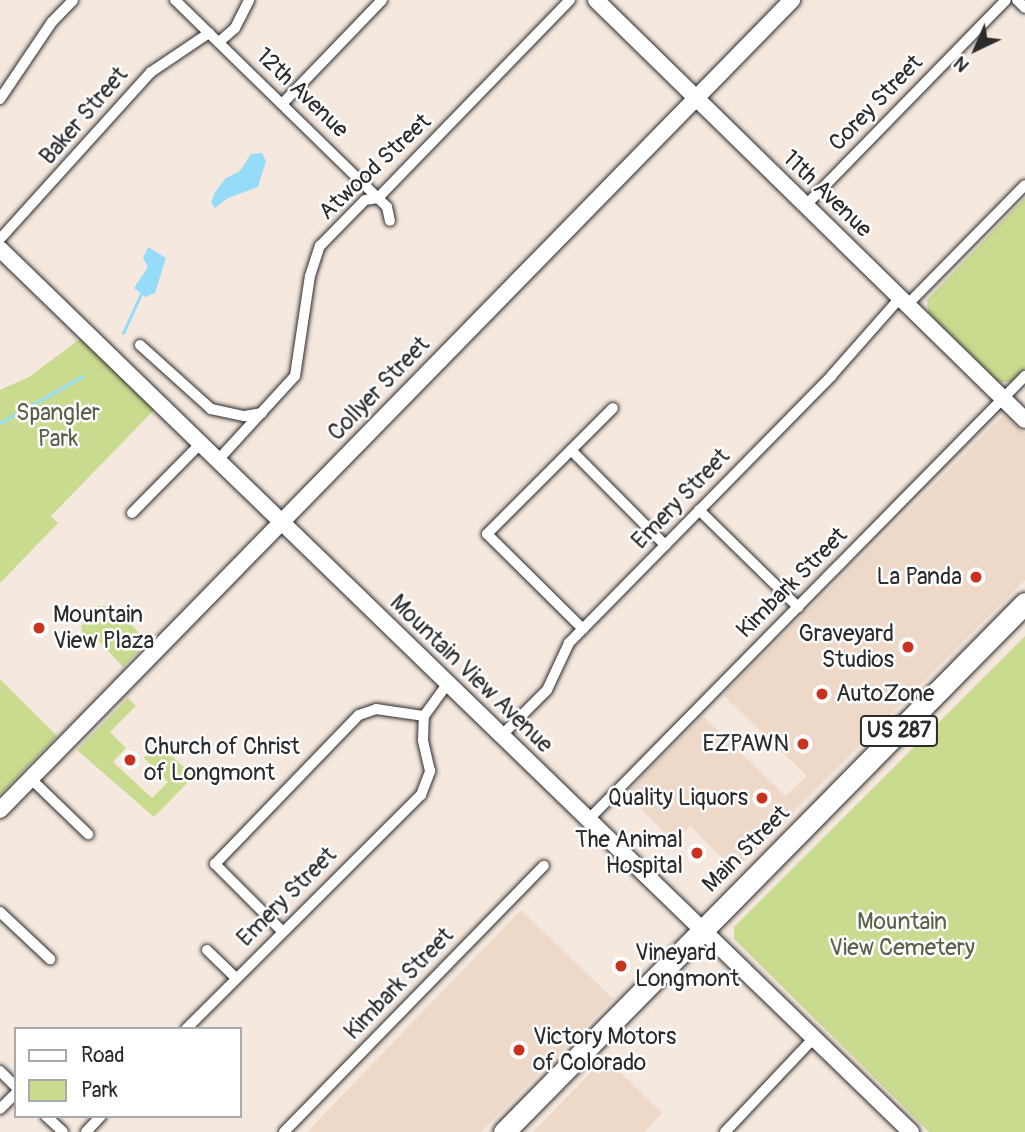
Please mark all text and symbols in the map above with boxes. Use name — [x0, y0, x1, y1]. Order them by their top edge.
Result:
north arrow — [941, 14, 1011, 84]
street label: 12th Avenue — [250, 42, 354, 144]
street label: Corey Street — [823, 49, 929, 157]
text: N — [948, 51, 974, 77]
street label: Baker Street — [34, 62, 134, 170]
street label: Atwood Street — [313, 108, 437, 226]
street label: 11th Avenue — [777, 145, 877, 243]
street label: Collyer Street — [323, 331, 435, 447]
park label: Spangler Park — [16, 399, 100, 453]
street label: Emery Street — [626, 443, 736, 555]
street label: Kimbark Street — [731, 522, 853, 644]
place label: La Panda — [877, 563, 962, 591]
marker: La Panda — [968, 569, 984, 585]
street label: Mountain View Avenue — [384, 589, 558, 759]
place label: Mountain View Plaza — [53, 601, 154, 655]
marker: Mountain View Plaza — [31, 620, 47, 636]
place label: Graveyard Studios — [799, 620, 894, 674]
marker: Graveyard Studios — [900, 639, 916, 655]
place label: AutoZone — [836, 680, 934, 708]
marker: AutoZone — [814, 686, 830, 702]
road number: US 287 — [859, 714, 939, 748]
place label: EZPAWN — [702, 730, 789, 758]
place label: Church of Christ of Longmont — [144, 733, 300, 787]
marker: EZPAWN — [795, 736, 811, 752]
marker: Church of Christ of Longmont — [122, 752, 138, 768]
place label: Quality Liquors — [608, 784, 748, 812]
marker: Quality Liquors — [754, 790, 770, 806]
street label: Main Street — [697, 800, 795, 898]
place label: The Animal Hospital — [575, 826, 683, 880]
street label: Emery Street — [232, 842, 342, 952]
marker: The Animal Hospital — [689, 845, 705, 861]
park label: Mountain View Cemetery — [829, 908, 975, 962]
street label: Kimbark Street — [339, 922, 459, 1046]
place label: Vineyard Longmont — [635, 939, 739, 993]
marker: Vineyard Longmont — [613, 958, 629, 974]
place label: Victory Motors of Colorado — [533, 1023, 676, 1077]
legend — [14, 1027, 242, 1118]
text: Road — [81, 1042, 125, 1069]
marker: Victory Motors of Colorado — [511, 1042, 527, 1058]
text: Park — [81, 1077, 118, 1104]

